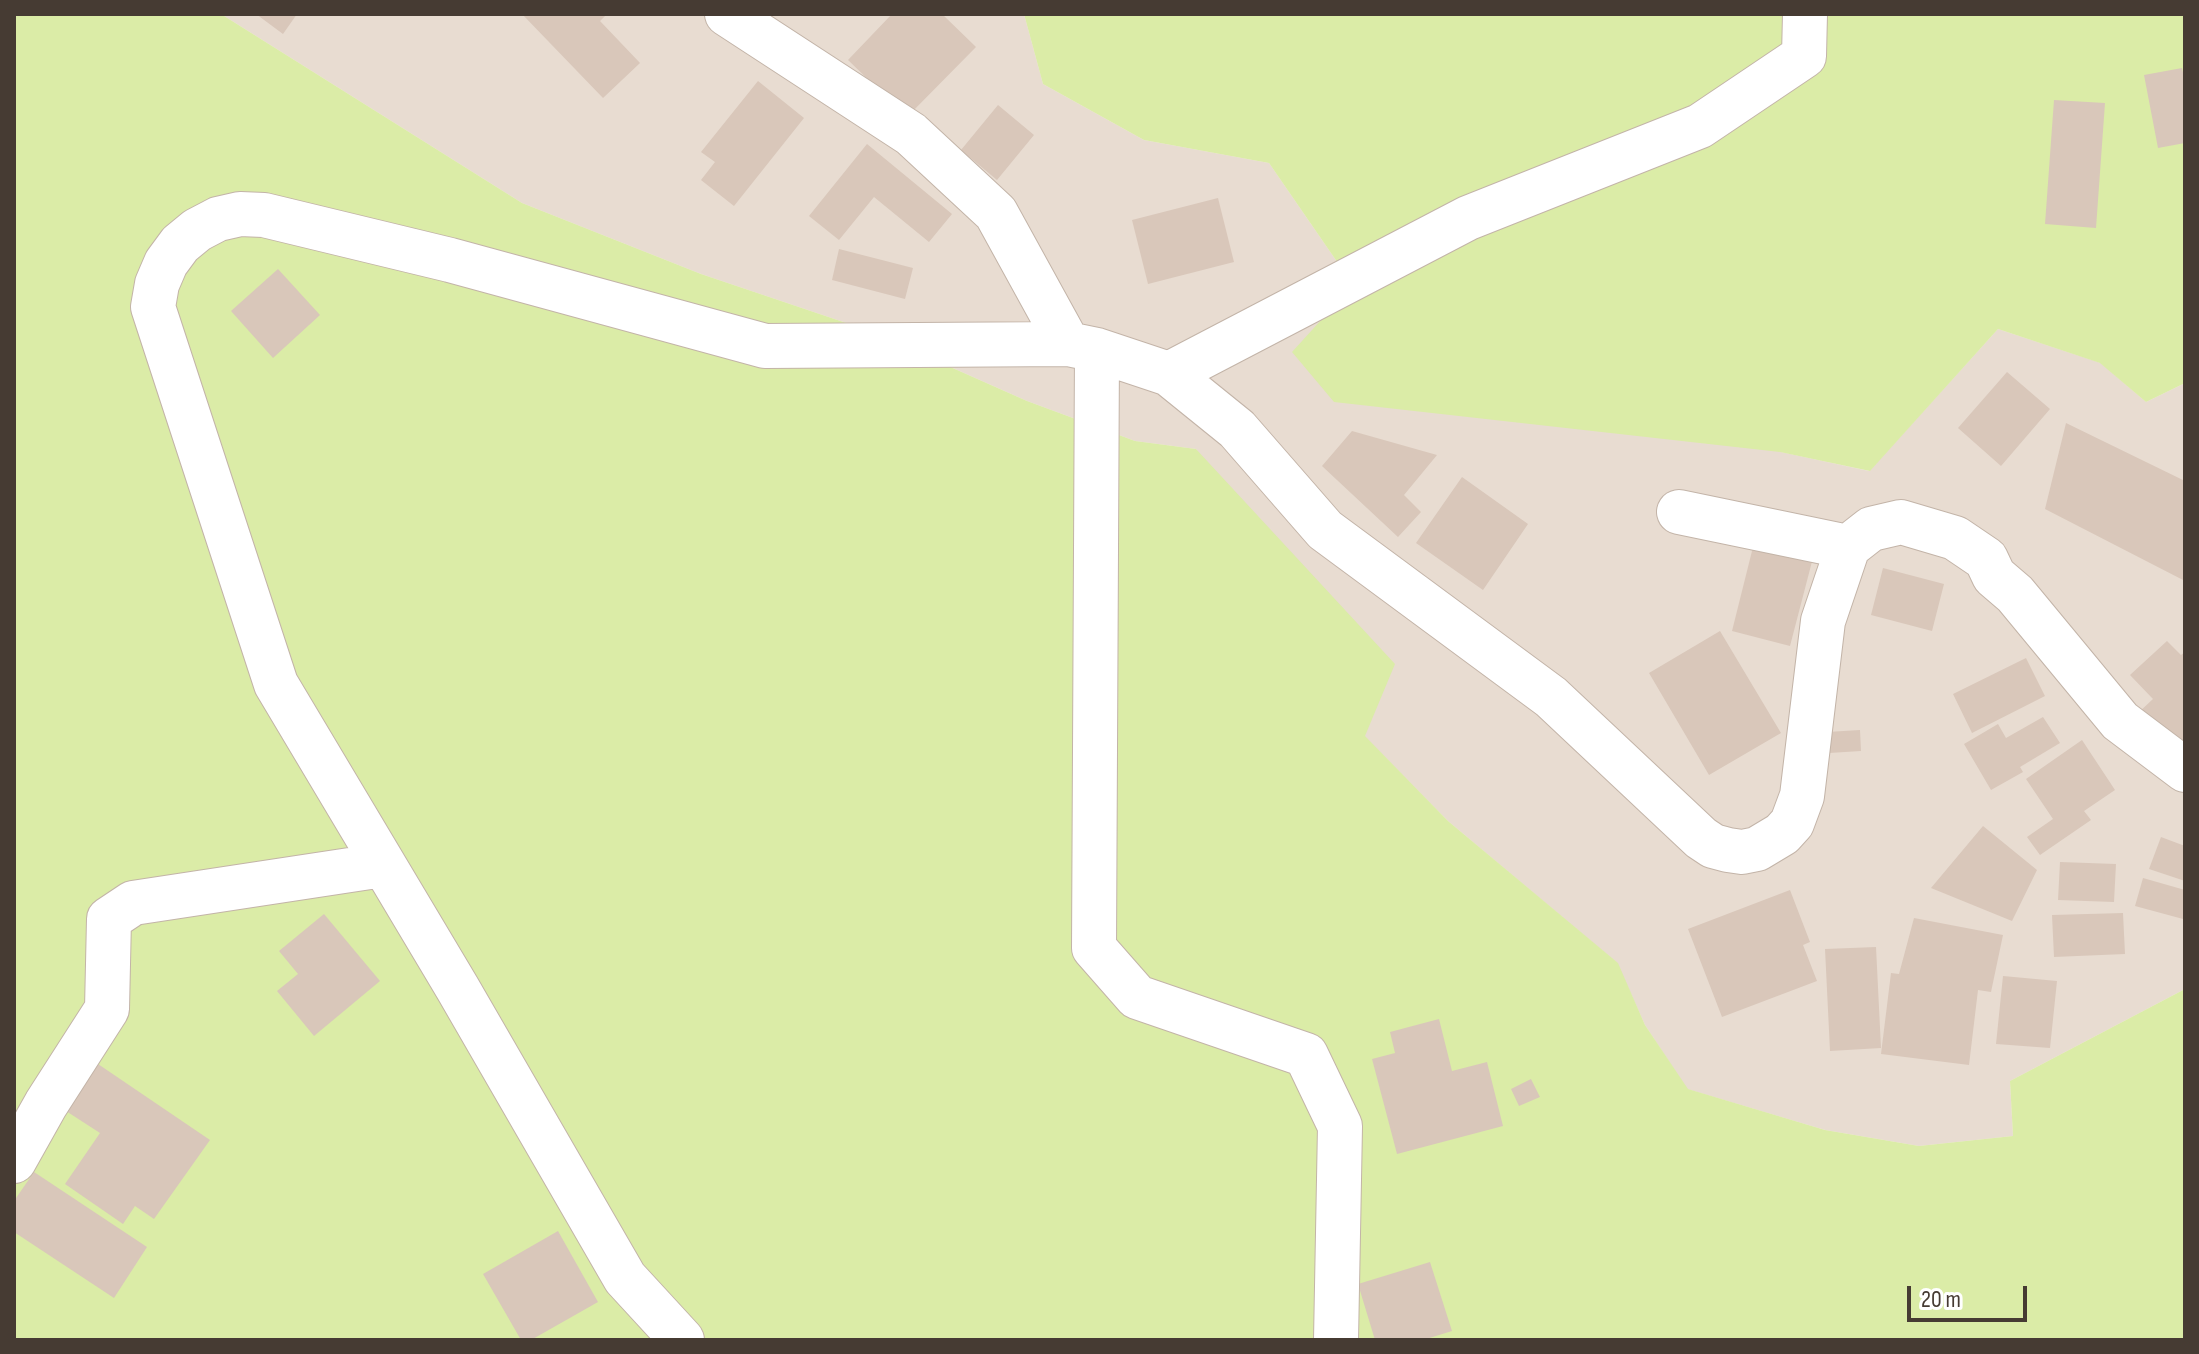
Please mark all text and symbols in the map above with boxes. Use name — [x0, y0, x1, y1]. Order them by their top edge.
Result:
scale bar — [1911, 1270, 2031, 1320]
text: 20 m — [1921, 1285, 1961, 1314]

